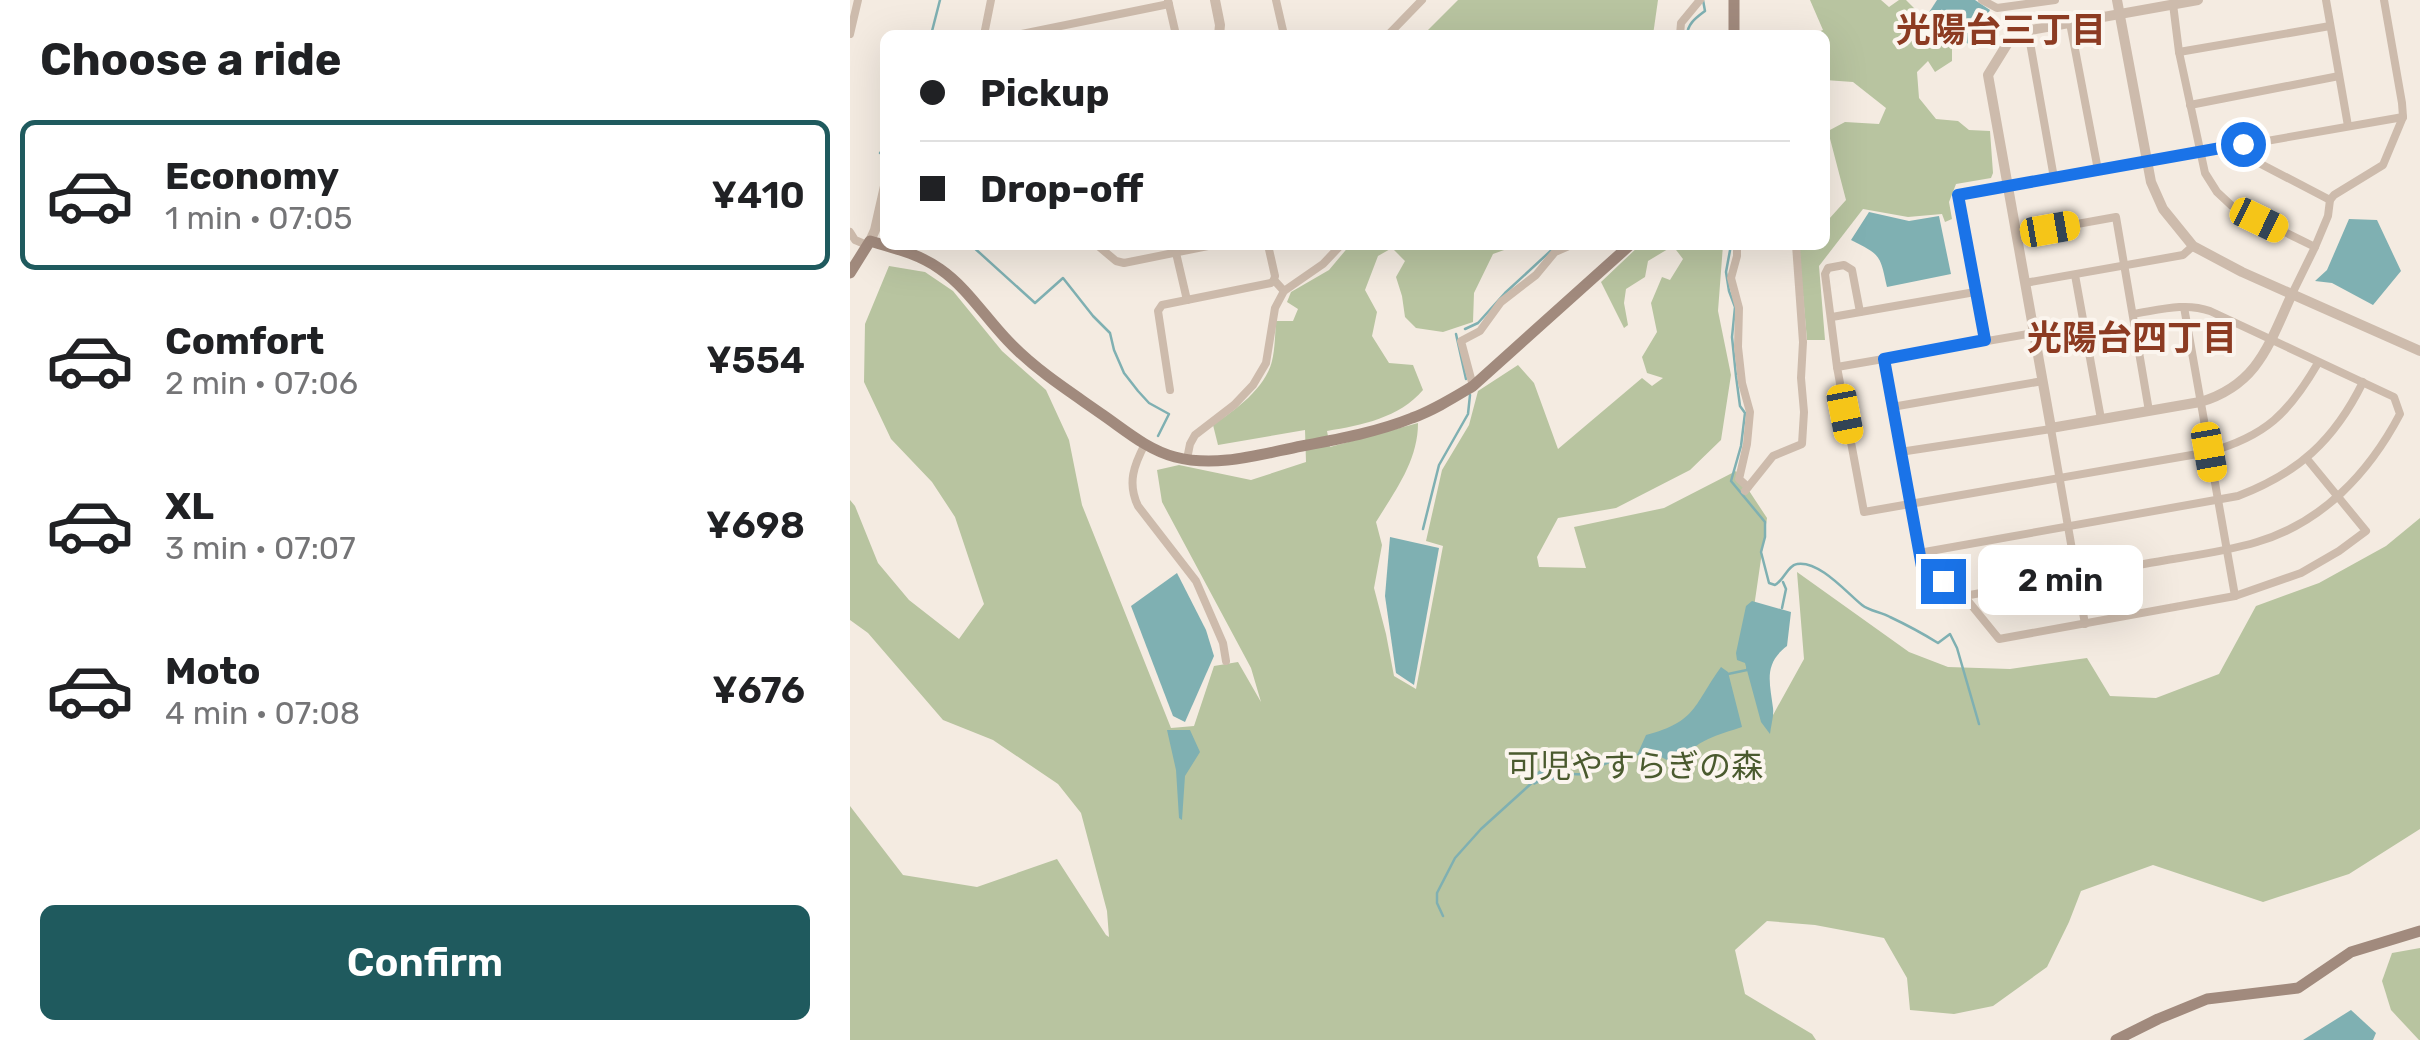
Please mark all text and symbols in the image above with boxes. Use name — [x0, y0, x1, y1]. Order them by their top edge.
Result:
district label: 光陽台三丁目 — [1896, 9, 2106, 51]
text: Choose a ride — [40, 33, 342, 86]
text: Pickup — [980, 70, 1109, 116]
route start — [2221, 122, 2266, 167]
icon: car — [45, 150, 135, 240]
text: Economy — [165, 153, 339, 199]
text: Drop-off — [980, 166, 1143, 212]
text: ¥410 — [712, 172, 805, 218]
car — [2225, 193, 2293, 247]
text: 1 min · 07:05 — [165, 199, 353, 237]
car — [2018, 209, 2082, 249]
icon: car — [45, 315, 135, 405]
district label: 光陽台四丁目 — [2027, 317, 2237, 359]
text: Comfort — [165, 318, 324, 364]
text: ¥554 — [706, 337, 805, 383]
text: 2 min · 07:06 — [165, 364, 358, 402]
car — [1825, 382, 1865, 446]
car — [2189, 420, 2229, 484]
icon: car — [45, 480, 135, 570]
text: XL — [165, 483, 214, 529]
text: ¥698 — [706, 502, 805, 548]
text: 3 min · 07:07 — [165, 529, 356, 567]
callout: 2 min — [1978, 546, 2143, 616]
route end — [1921, 559, 1966, 604]
text: 2 min — [2018, 561, 2103, 599]
icon: car — [45, 645, 135, 735]
text: Moto — [165, 648, 261, 694]
text: ¥676 — [712, 667, 805, 713]
text: 4 min · 07:08 — [165, 694, 360, 732]
park label: 可児やすらぎの森 — [1507, 747, 1763, 785]
button: Confirm — [40, 905, 810, 1020]

